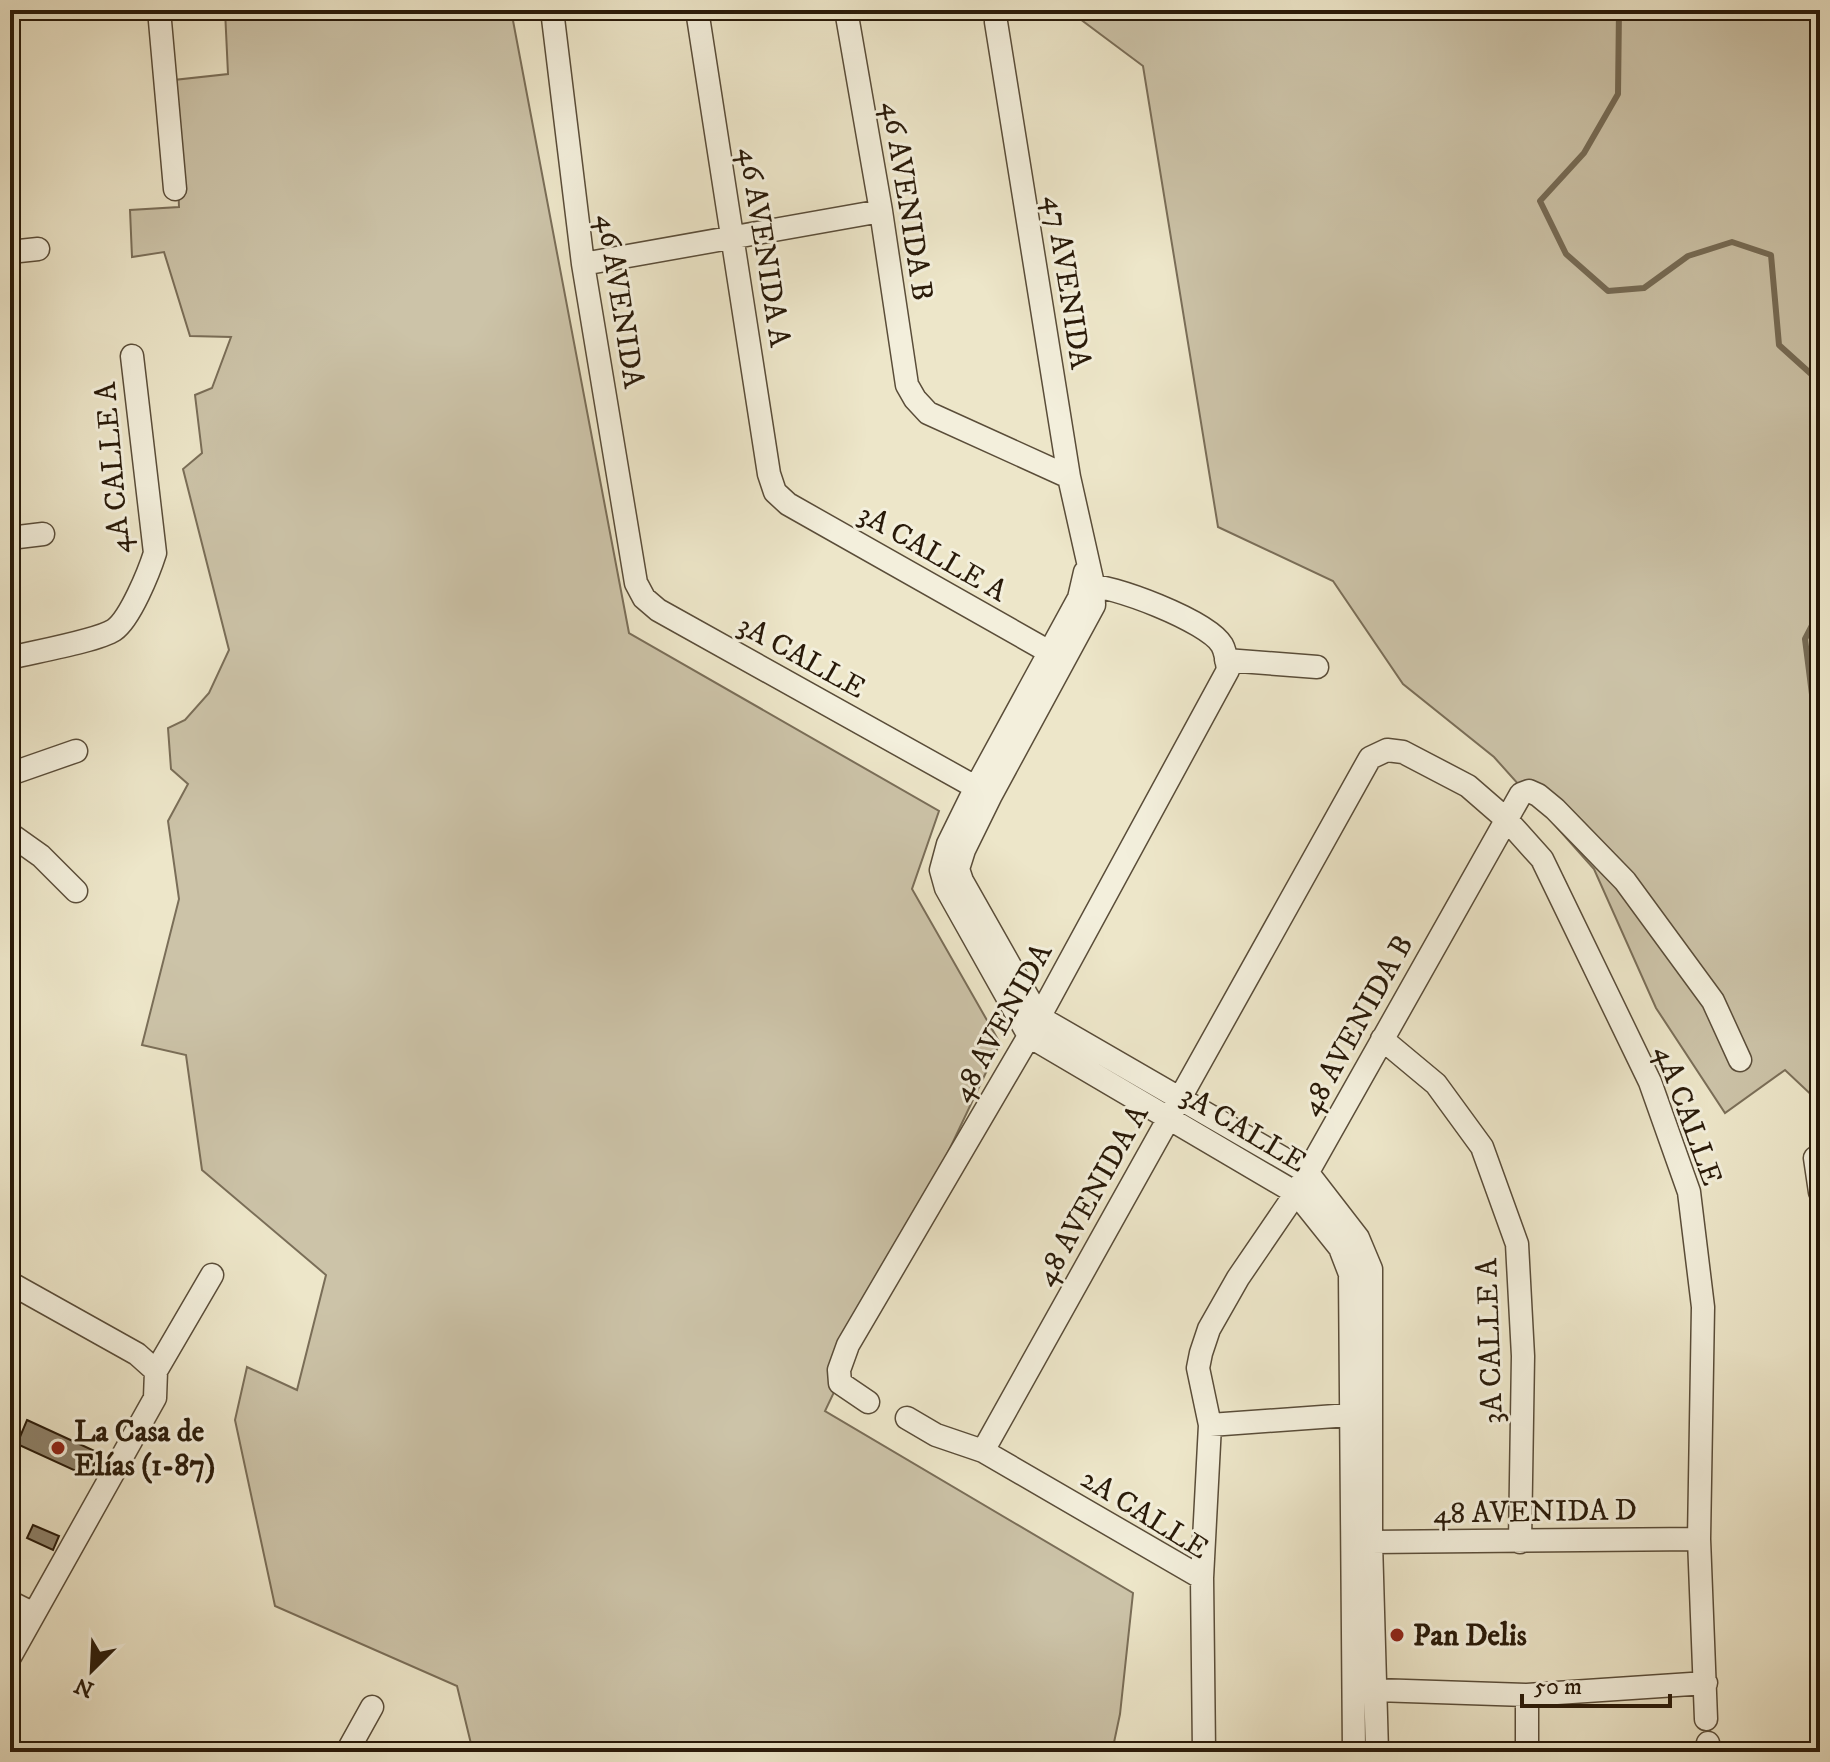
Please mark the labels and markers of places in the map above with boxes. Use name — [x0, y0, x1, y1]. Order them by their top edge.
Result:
place label: La Casa de Elías (1-87) — [74, 1414, 215, 1485]
marker: La Casa de Elías (1-87) — [49, 1439, 67, 1457]
place label: Pan Delis — [1413, 1618, 1527, 1655]
marker: Pan Delis — [1388, 1626, 1406, 1644]

